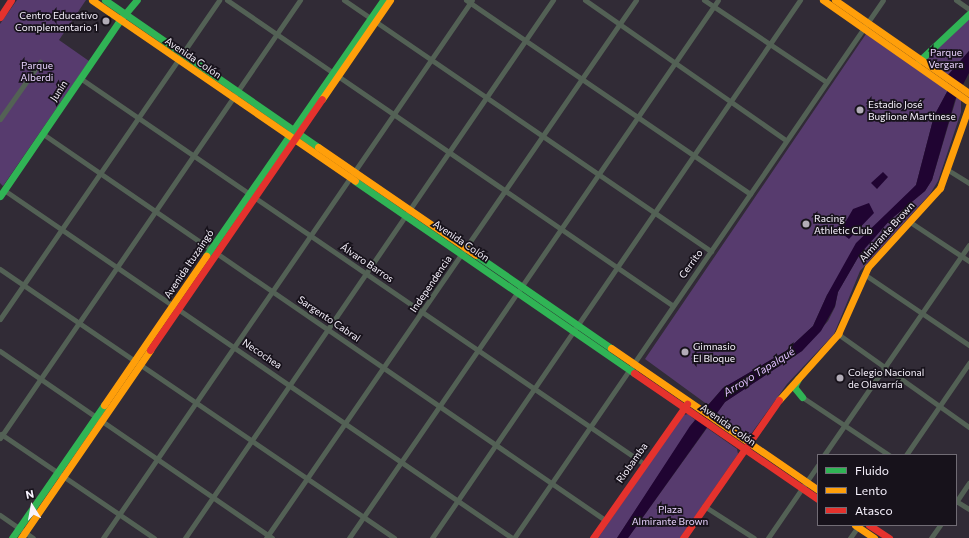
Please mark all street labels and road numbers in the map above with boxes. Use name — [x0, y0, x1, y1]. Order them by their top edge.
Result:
street label: Avenida Colón — [163, 35, 223, 81]
street label: Junín — [48, 78, 70, 104]
street label: Almirante Brown — [857, 200, 917, 264]
street label: Avenida Colón — [431, 218, 491, 264]
street label: Avenida Ituzaingó — [162, 227, 216, 301]
street label: Álvaro Barros — [338, 241, 396, 285]
street label: Cerrito — [677, 247, 705, 281]
street label: Independencia — [408, 253, 454, 315]
street label: Sargento Cabral — [295, 294, 363, 344]
street label: Necochea — [240, 336, 284, 372]
street label: Avenida Colón — [698, 401, 758, 449]
street label: Riobamba — [614, 441, 650, 485]

